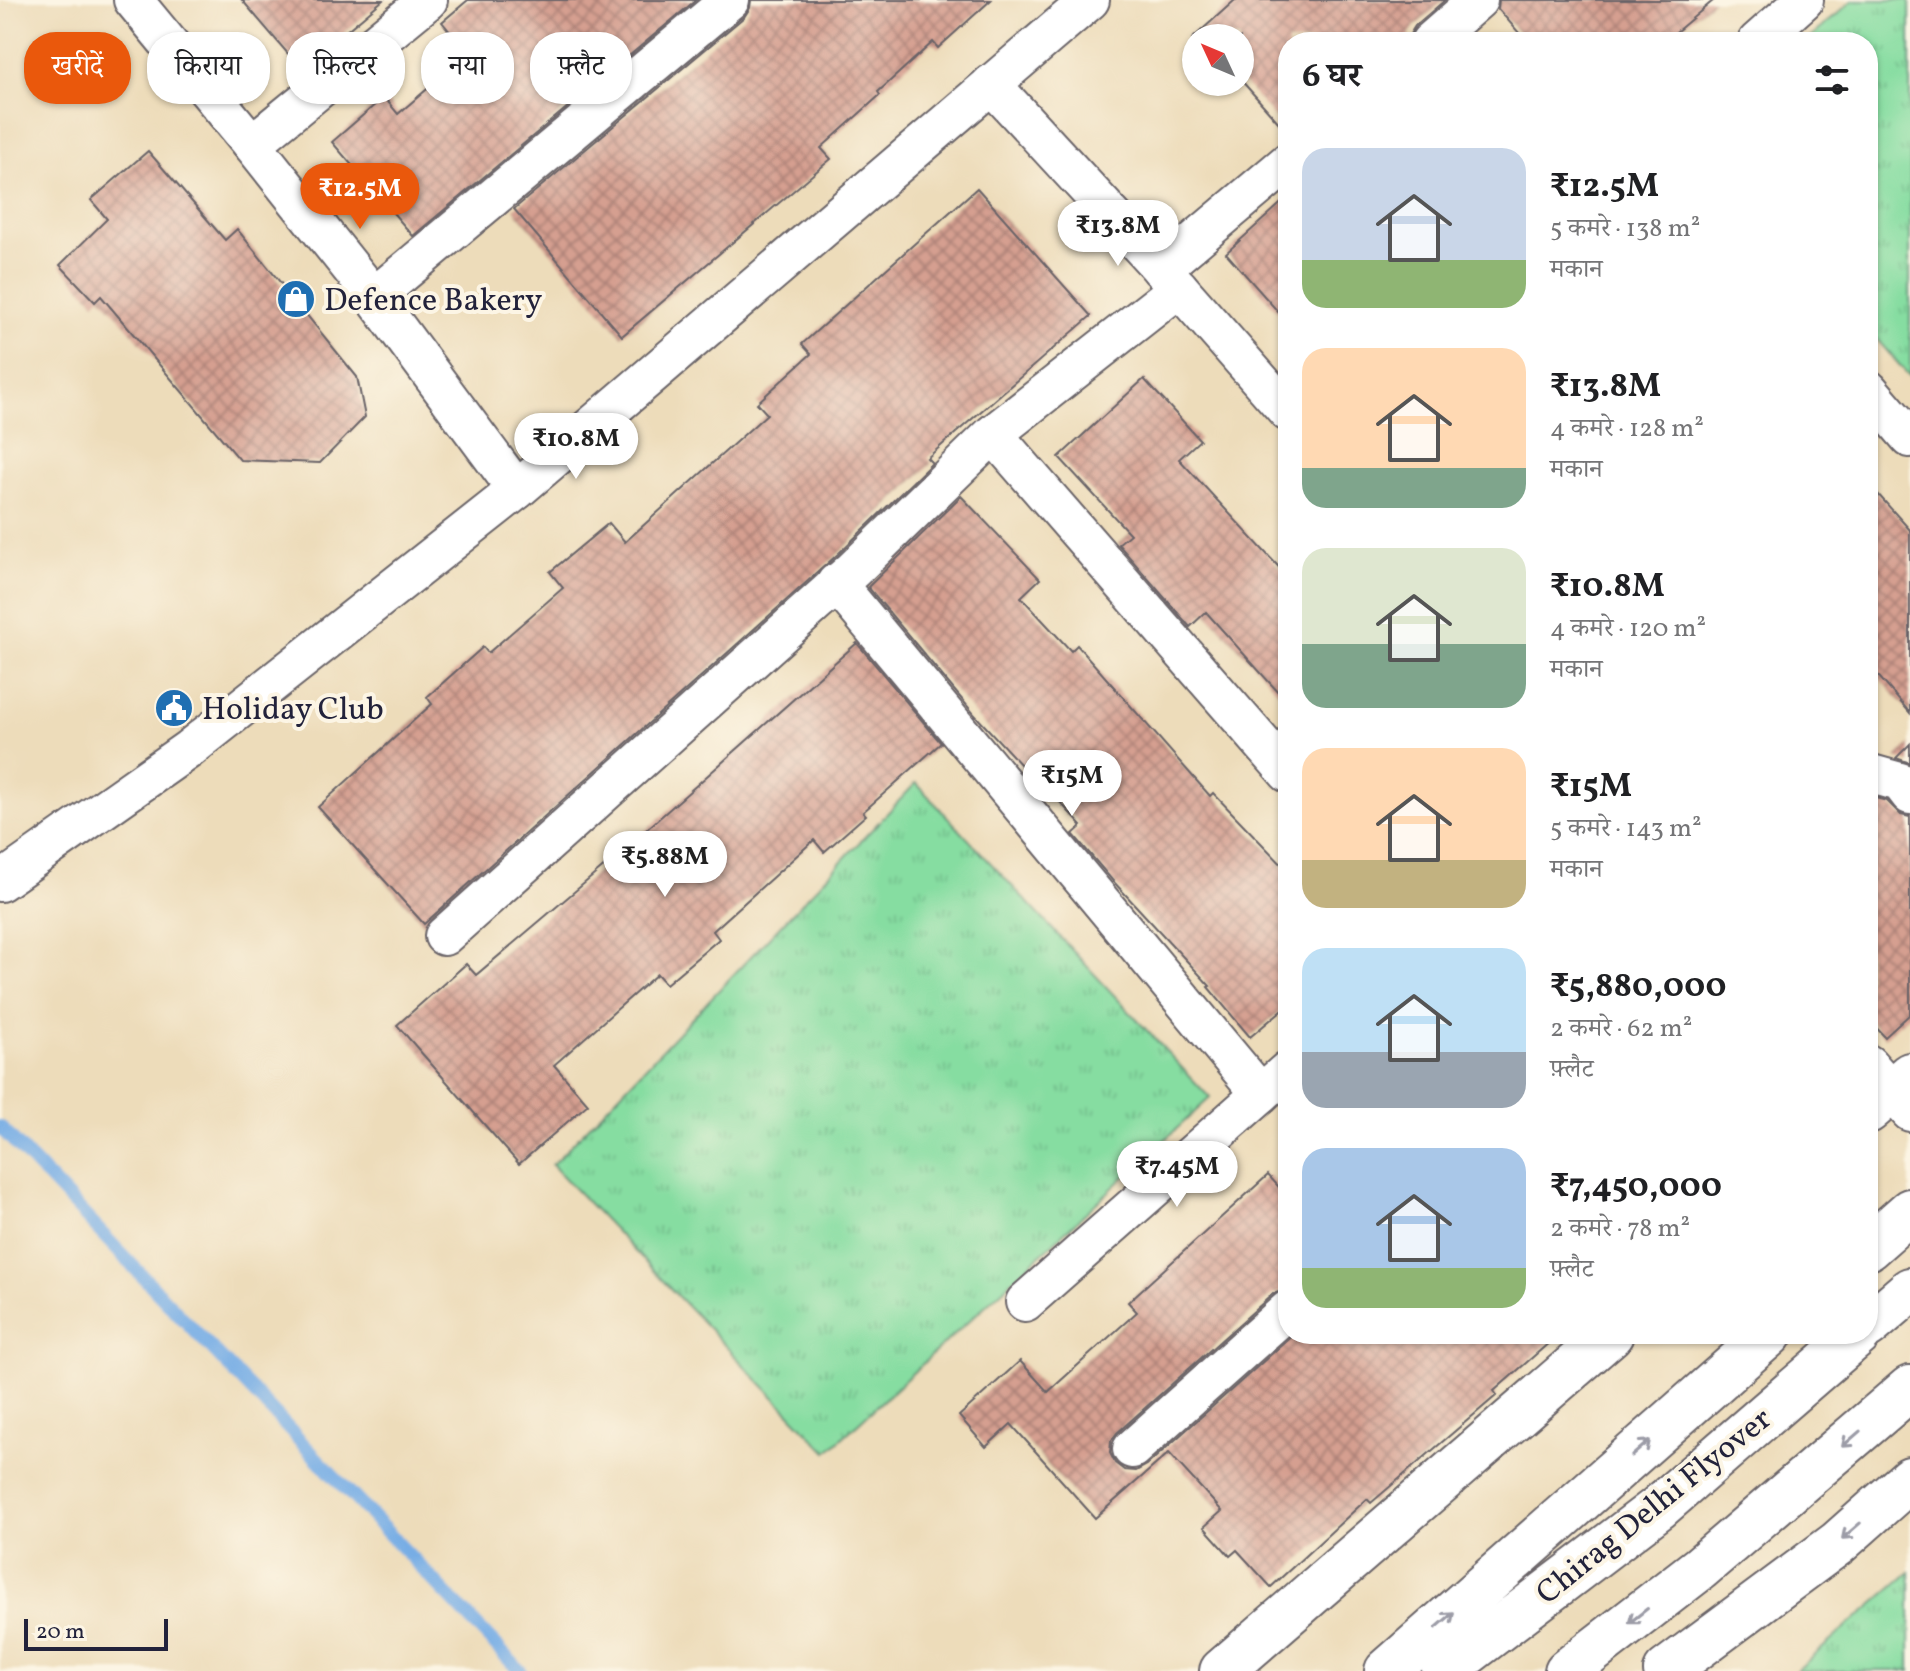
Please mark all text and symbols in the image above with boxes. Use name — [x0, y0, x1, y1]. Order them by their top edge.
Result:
north arrow — [1182, 24, 1254, 96]
map controls — [1182, 24, 1254, 96]
chip: खरीदें — [24, 32, 131, 104]
chip: किराया — [147, 32, 270, 104]
chip: फ़िल्टर — [286, 32, 405, 104]
chip: नया — [421, 32, 514, 104]
chip: फ़्लैट — [530, 32, 632, 104]
text: 6 घर — [1302, 54, 1361, 101]
icon: filters — [1810, 58, 1854, 102]
pin: ₹12.5M — [295, 163, 425, 231]
text: ₹12.5M — [1550, 164, 1659, 211]
text: ₹12.5M — [318, 171, 402, 207]
icon: home — [1366, 180, 1462, 276]
pin: ₹13.8M — [1053, 200, 1183, 268]
text: ₹13.8M — [1076, 208, 1160, 244]
text: 5 कमरे · 138 m² — [1550, 211, 1700, 247]
text: मकान — [1550, 252, 1603, 288]
shop icon: Defence Bakery — [275, 278, 317, 320]
place label: Defence Bakery — [324, 280, 542, 324]
text: ₹13.8M — [1550, 364, 1661, 411]
icon: home — [1366, 380, 1462, 476]
text: 4 कमरे · 128 m² — [1550, 411, 1704, 447]
pin: ₹10.8M — [511, 413, 641, 481]
text: ₹10.8M — [532, 421, 620, 457]
text: मकान — [1550, 452, 1603, 488]
text: ₹10.8M — [1550, 564, 1665, 611]
icon: home — [1366, 580, 1462, 676]
text: 4 कमरे · 120 m² — [1550, 611, 1706, 647]
text: मकान — [1550, 652, 1603, 688]
public building icon: Holiday Club — [153, 687, 195, 729]
place label: Holiday Club — [202, 689, 384, 733]
pin: ₹15M — [1025, 750, 1119, 818]
text: ₹15M — [1041, 758, 1103, 794]
text: ₹15M — [1550, 764, 1632, 811]
icon: home — [1366, 780, 1462, 876]
text: 5 कमरे · 143 m² — [1550, 811, 1702, 847]
pin: ₹5.88M — [600, 831, 730, 899]
text: ₹5.88M — [621, 839, 709, 875]
text: मकान — [1550, 852, 1603, 888]
text: ₹5,880,000 — [1550, 964, 1726, 1011]
icon: home — [1366, 980, 1462, 1076]
text: 2 कमरे · 62 m² — [1550, 1011, 1692, 1047]
text: फ़्लैट — [1550, 1052, 1593, 1088]
pin: ₹7.45M — [1112, 1141, 1242, 1209]
text: ₹7.45M — [1135, 1149, 1219, 1185]
text: ₹7,450,000 — [1550, 1164, 1722, 1211]
icon: home — [1366, 1180, 1462, 1276]
text: 2 कमरे · 78 m² — [1550, 1211, 1690, 1247]
text: फ़्लैट — [1550, 1252, 1593, 1288]
street label: Chirag Delhi Flyover — [1528, 1399, 1782, 1616]
one-way arrow — [1841, 1430, 1861, 1448]
one-way arrow — [1630, 1439, 1650, 1457]
one-way arrow — [1842, 1522, 1862, 1540]
one-way arrow — [1628, 1608, 1649, 1625]
one-way arrow — [1435, 1611, 1455, 1629]
scale bar — [24, 1615, 168, 1651]
text: 20 m — [36, 1617, 85, 1648]

